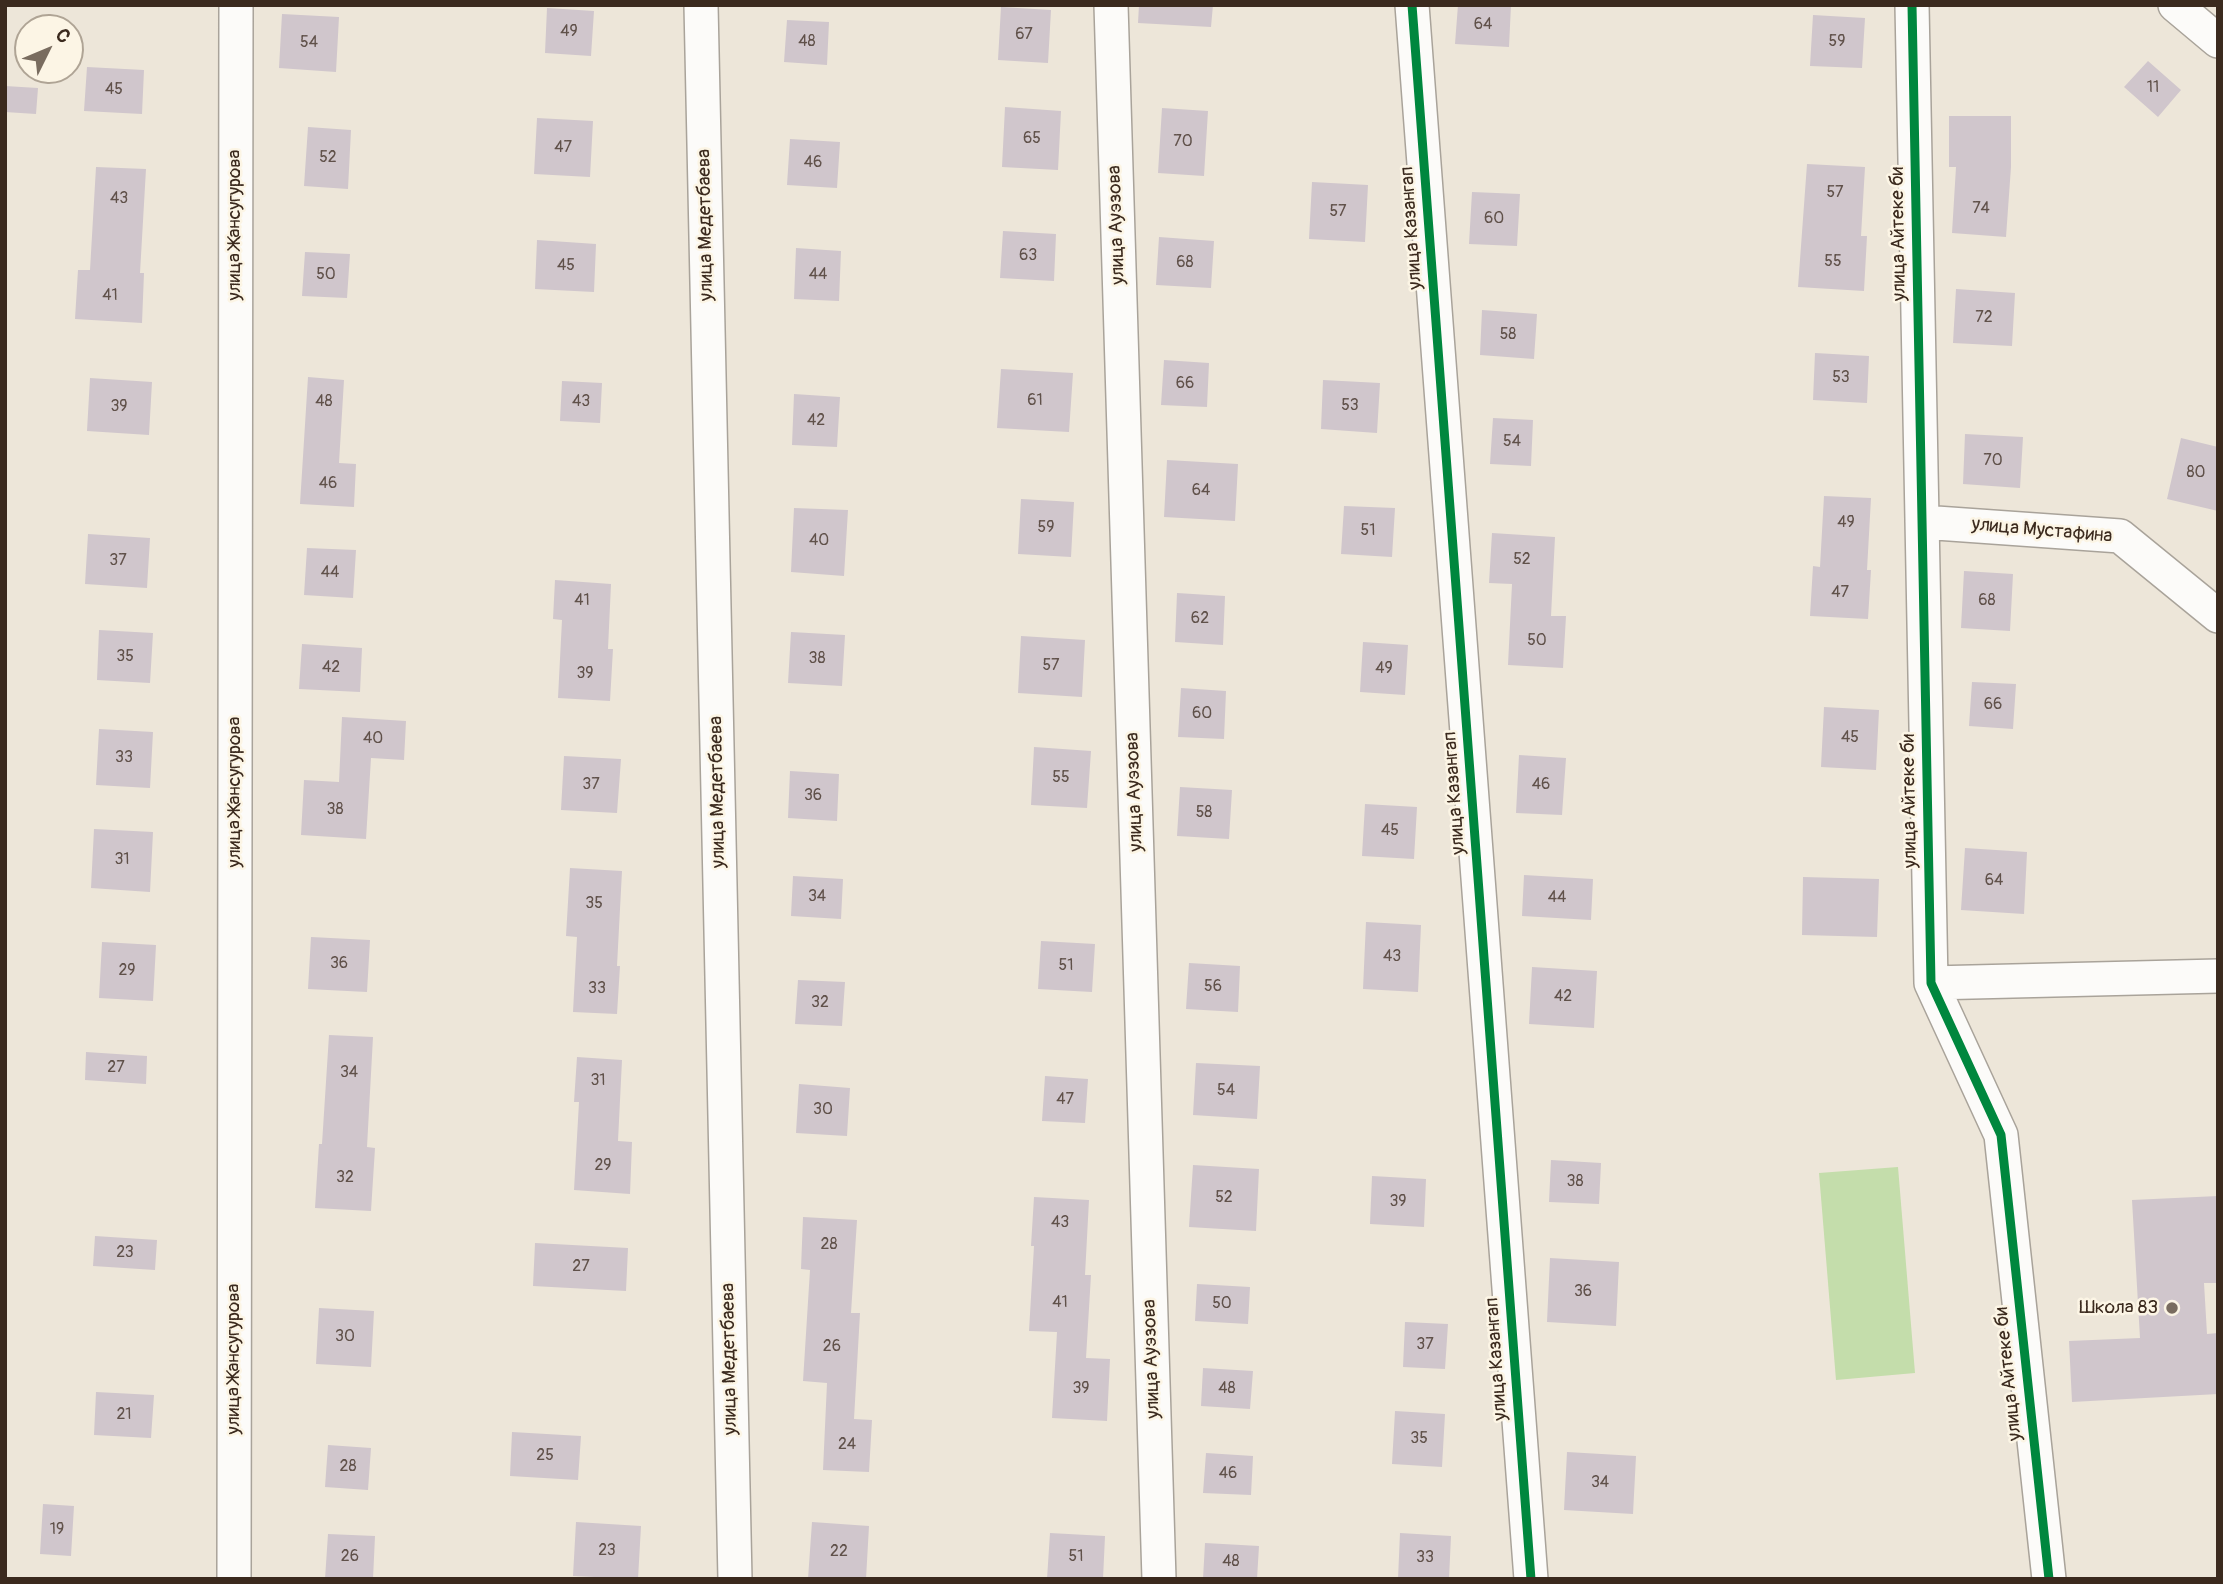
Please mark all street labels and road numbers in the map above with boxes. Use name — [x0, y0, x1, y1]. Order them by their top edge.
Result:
street label: улица Медетбаева — [693, 149, 719, 301]
street label: улица Жансугурова — [224, 150, 246, 300]
street label: улица Ауэзова — [1104, 165, 1130, 285]
street label: улица Казангап — [1396, 166, 1428, 290]
street label: улица Айтеке би — [1886, 167, 1912, 301]
street label: улица Мустафина — [1971, 513, 2113, 549]
street label: улица Медетбаева — [705, 716, 731, 868]
street label: улица Жансугурова — [224, 717, 246, 867]
street label: улица Казангап — [1439, 731, 1471, 855]
street label: улица Ауэзова — [1122, 732, 1148, 852]
street label: улица Айтеке би — [1897, 734, 1923, 868]
street label: улица Медетбаева — [717, 1283, 743, 1435]
street label: улица Жансугурова — [223, 1284, 245, 1434]
street label: улица Казангап — [1481, 1297, 1513, 1421]
street label: улица Ауэзова — [1139, 1299, 1165, 1419]
street label: улица Айтеке би — [1991, 1306, 2027, 1442]

